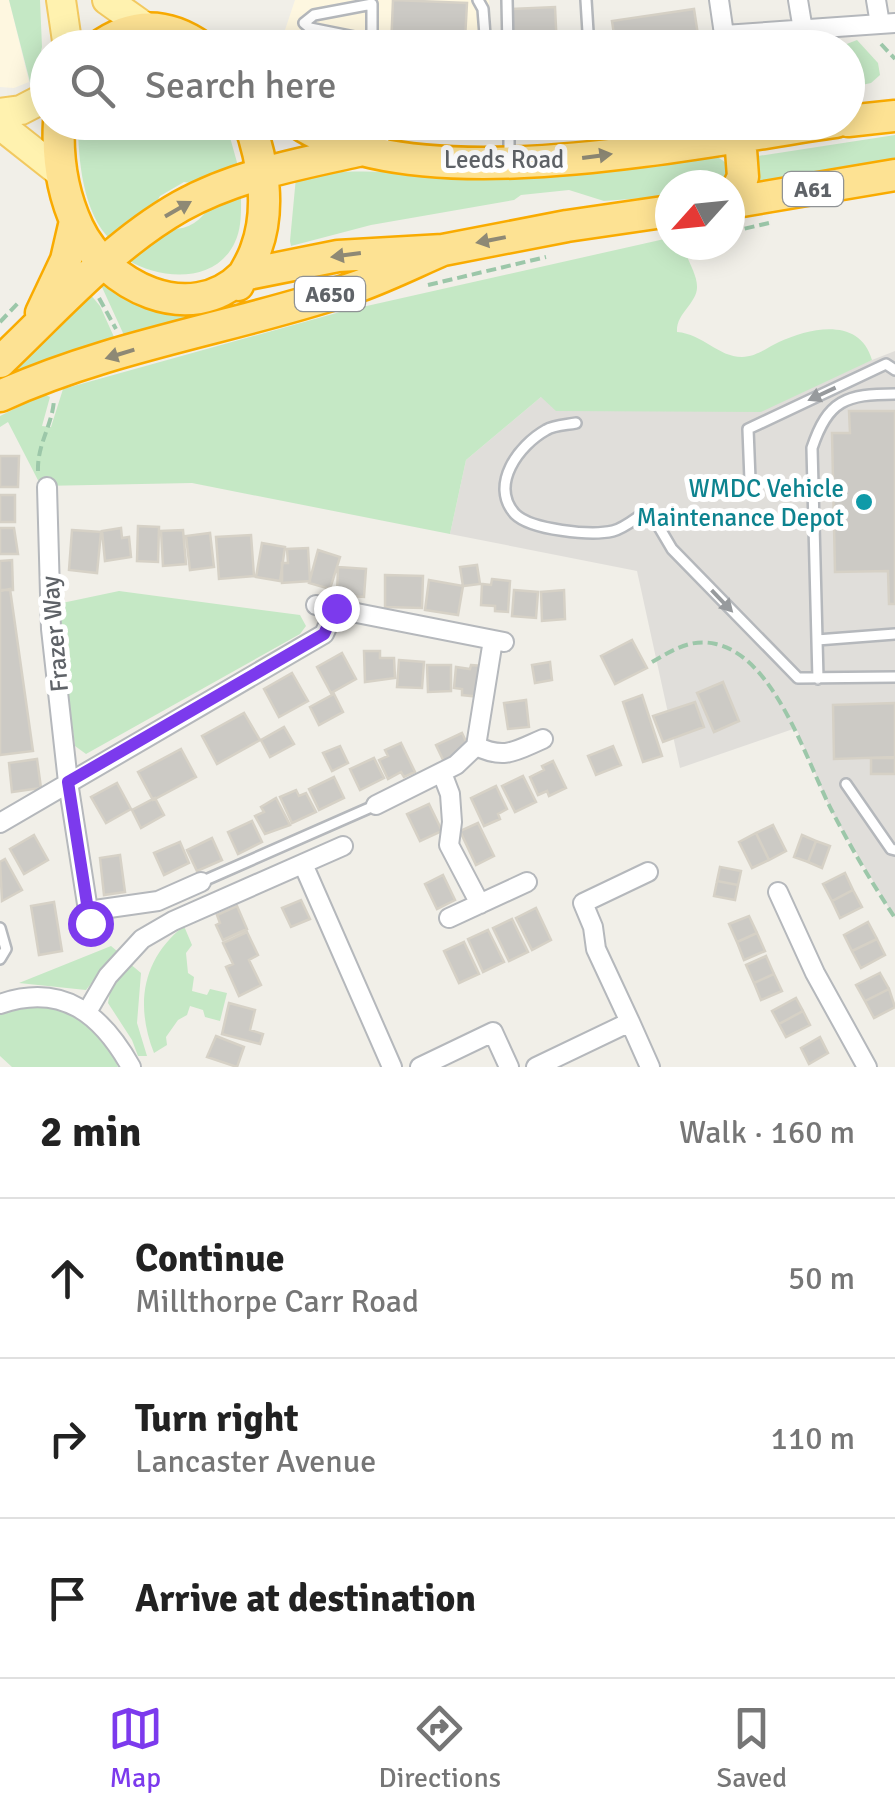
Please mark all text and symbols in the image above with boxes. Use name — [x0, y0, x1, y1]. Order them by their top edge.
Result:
search box — [30, 30, 865, 140]
icon: search — [65, 58, 120, 113]
text: Search here — [145, 62, 337, 109]
street label: Leeds Road — [444, 144, 564, 175]
one-way arrow — [582, 148, 614, 164]
north arrow — [655, 170, 745, 260]
road number: A61 — [783, 172, 843, 206]
one-way arrow — [164, 201, 192, 218]
one-way arrow — [475, 232, 506, 248]
one-way arrow — [329, 248, 361, 264]
road number: A650 — [295, 277, 365, 311]
one-way arrow — [105, 347, 135, 362]
one-way arrow — [807, 386, 836, 403]
place label: WMDC Vehicle Maintenance Depot — [637, 473, 844, 533]
marker: WMDC Vehicle Maintenance Depot — [853, 491, 875, 513]
street label: Frazer Way — [34, 574, 75, 693]
route end — [314, 586, 360, 632]
one-way arrow — [709, 588, 733, 612]
route start — [68, 901, 114, 947]
text: 2 min — [40, 1107, 141, 1158]
text: Walk · 160 m — [679, 1113, 855, 1152]
text: Continue — [135, 1235, 285, 1282]
icon: ahead — [40, 1251, 95, 1306]
text: 50 m — [788, 1259, 855, 1298]
text: Millthorpe Carr Road — [135, 1282, 419, 1321]
text: Turn right — [135, 1395, 299, 1442]
icon: right — [40, 1411, 95, 1466]
text: 110 m — [771, 1419, 855, 1458]
text: Lancaster Avenue — [135, 1442, 376, 1481]
icon: arrive — [40, 1571, 95, 1626]
text: Arrive at destination — [135, 1575, 476, 1622]
tab: Map — [108, 1701, 163, 1795]
tab: Directions — [379, 1701, 501, 1795]
tab: Saved — [717, 1701, 787, 1795]

